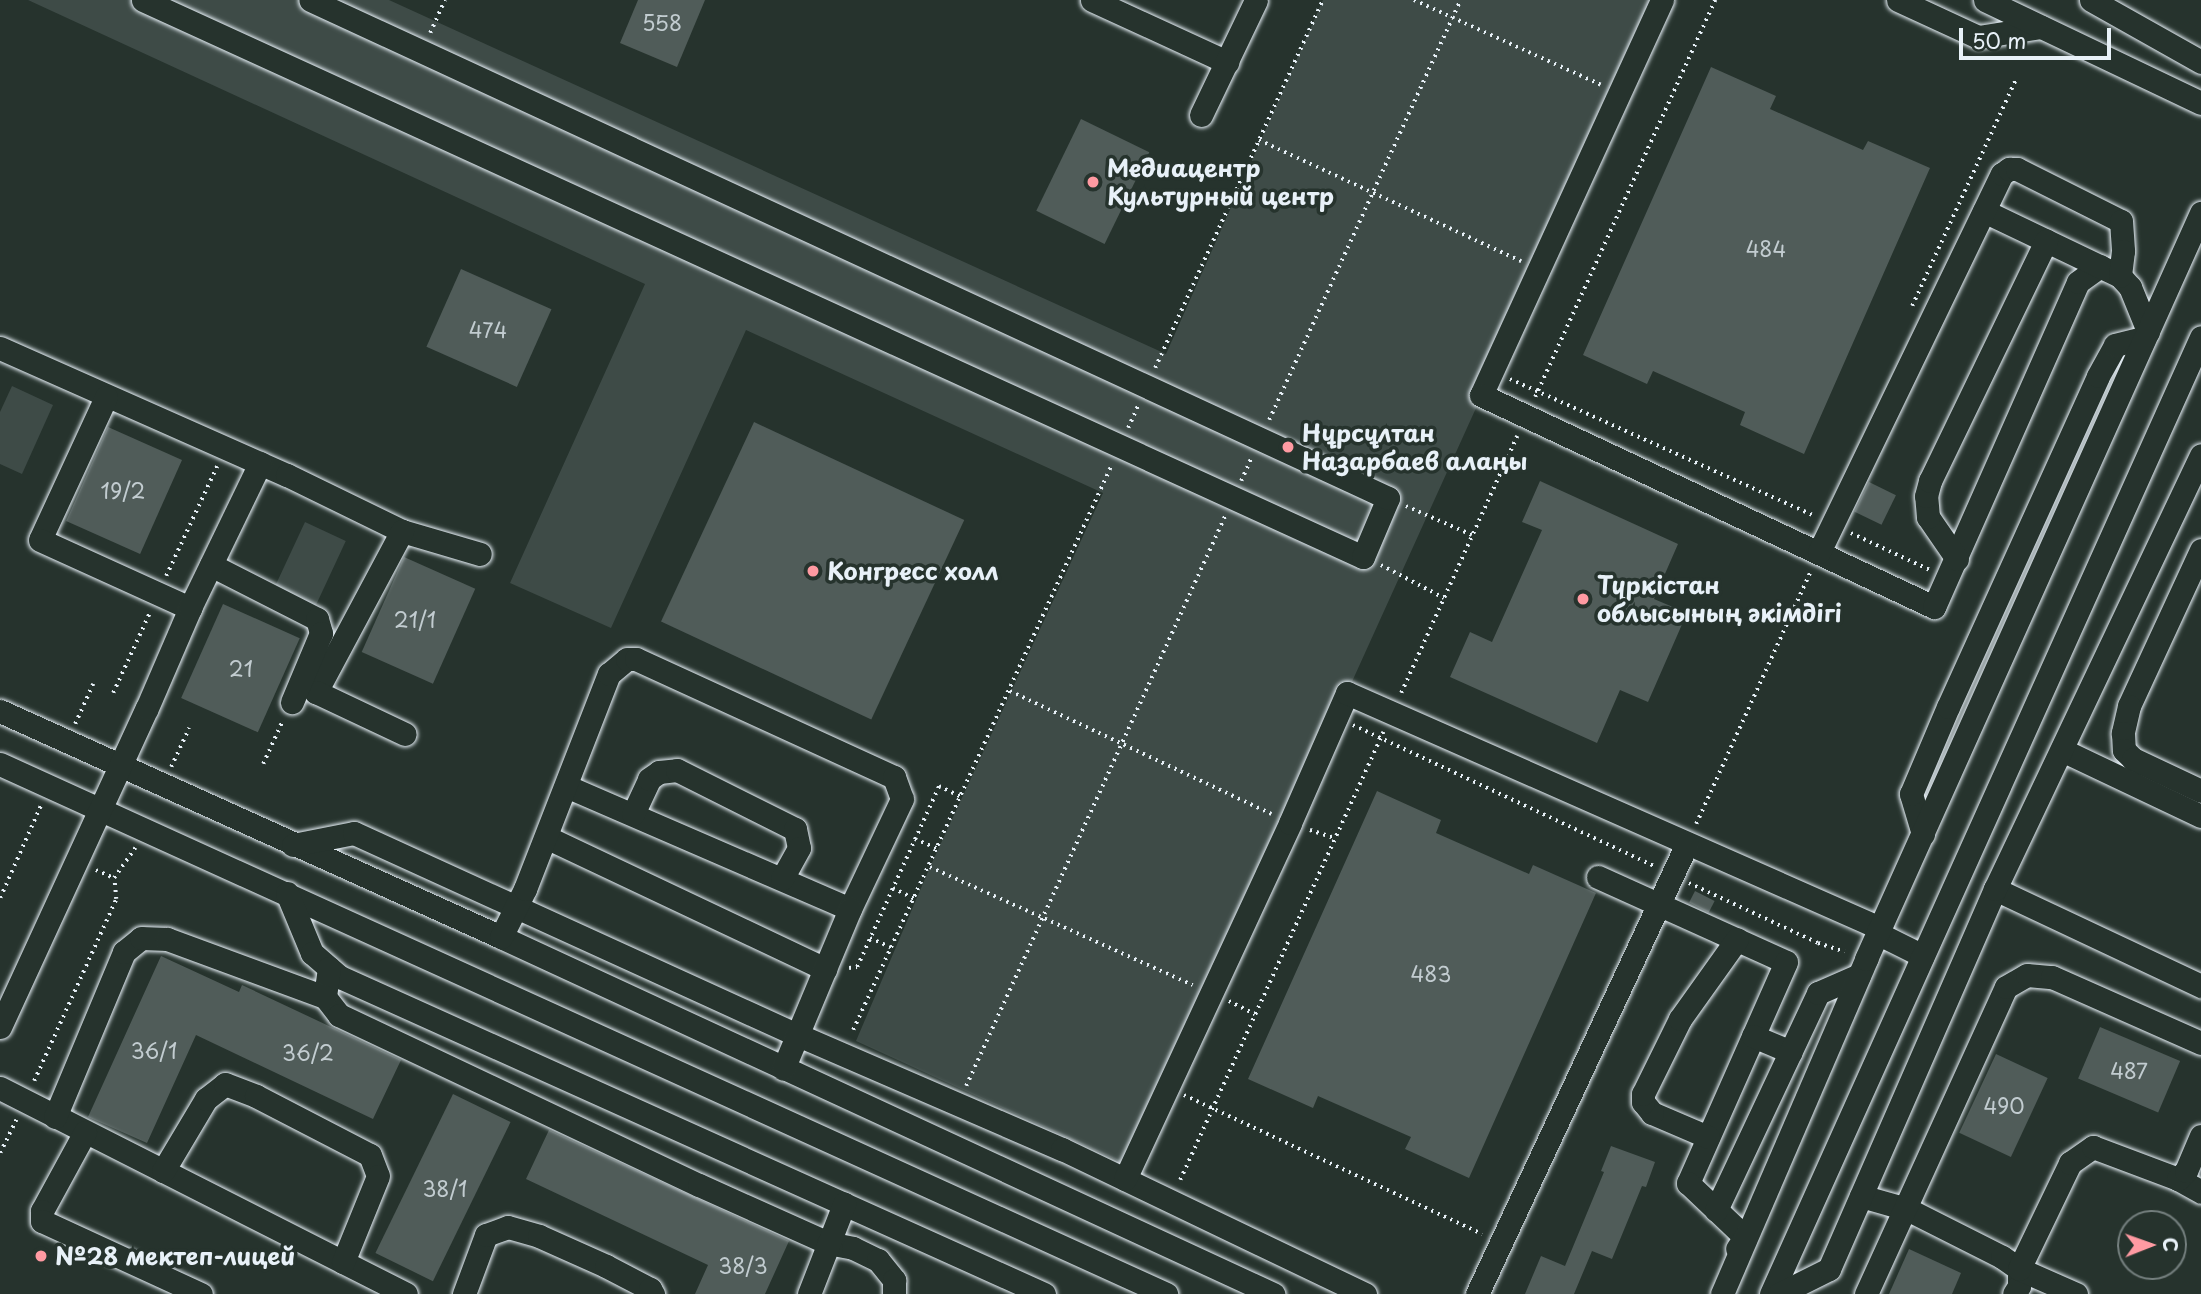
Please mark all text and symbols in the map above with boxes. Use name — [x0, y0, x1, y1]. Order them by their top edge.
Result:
house number: 558 — [642, 9, 682, 35]
scale bar — [1963, 14, 2115, 58]
text: 50 m — [1972, 24, 2026, 56]
place label: Медиацентр Культурный центр — [1107, 154, 1334, 210]
marker: Медиацентр Культурный центр — [1085, 174, 1101, 190]
house number: 484 — [1746, 235, 1786, 261]
house number: 474 — [469, 316, 507, 342]
place label: Нұрсұлтан Назарбаев алаңы — [1302, 419, 1528, 475]
marker: Нұрсұлтан Назарбаев алаңы — [1280, 439, 1296, 455]
house number: 19/2 — [101, 477, 145, 503]
place label: Конгресс холл — [827, 557, 1000, 585]
marker: Конгресс холл — [805, 563, 821, 579]
place label: Түркістан облысының әкімдігі — [1597, 571, 1844, 627]
marker: Түркістан облысының әкімдігі — [1575, 591, 1591, 607]
house number: 21/1 — [394, 606, 436, 632]
house number: 21 — [229, 655, 253, 681]
house number: 483 — [1411, 960, 1451, 986]
house number: 36/1 — [131, 1037, 177, 1063]
house number: 36/2 — [282, 1039, 334, 1065]
house number: 487 — [2110, 1057, 2148, 1083]
house number: 490 — [1983, 1092, 2025, 1118]
house number: 38/1 — [422, 1175, 468, 1201]
north arrow — [2117, 1210, 2187, 1280]
text: С — [2157, 1237, 2185, 1252]
place label: №28 мектеп-лицей — [55, 1242, 296, 1270]
marker: №28 мектеп-лицей — [33, 1248, 49, 1264]
house number: 38/3 — [718, 1252, 768, 1278]

